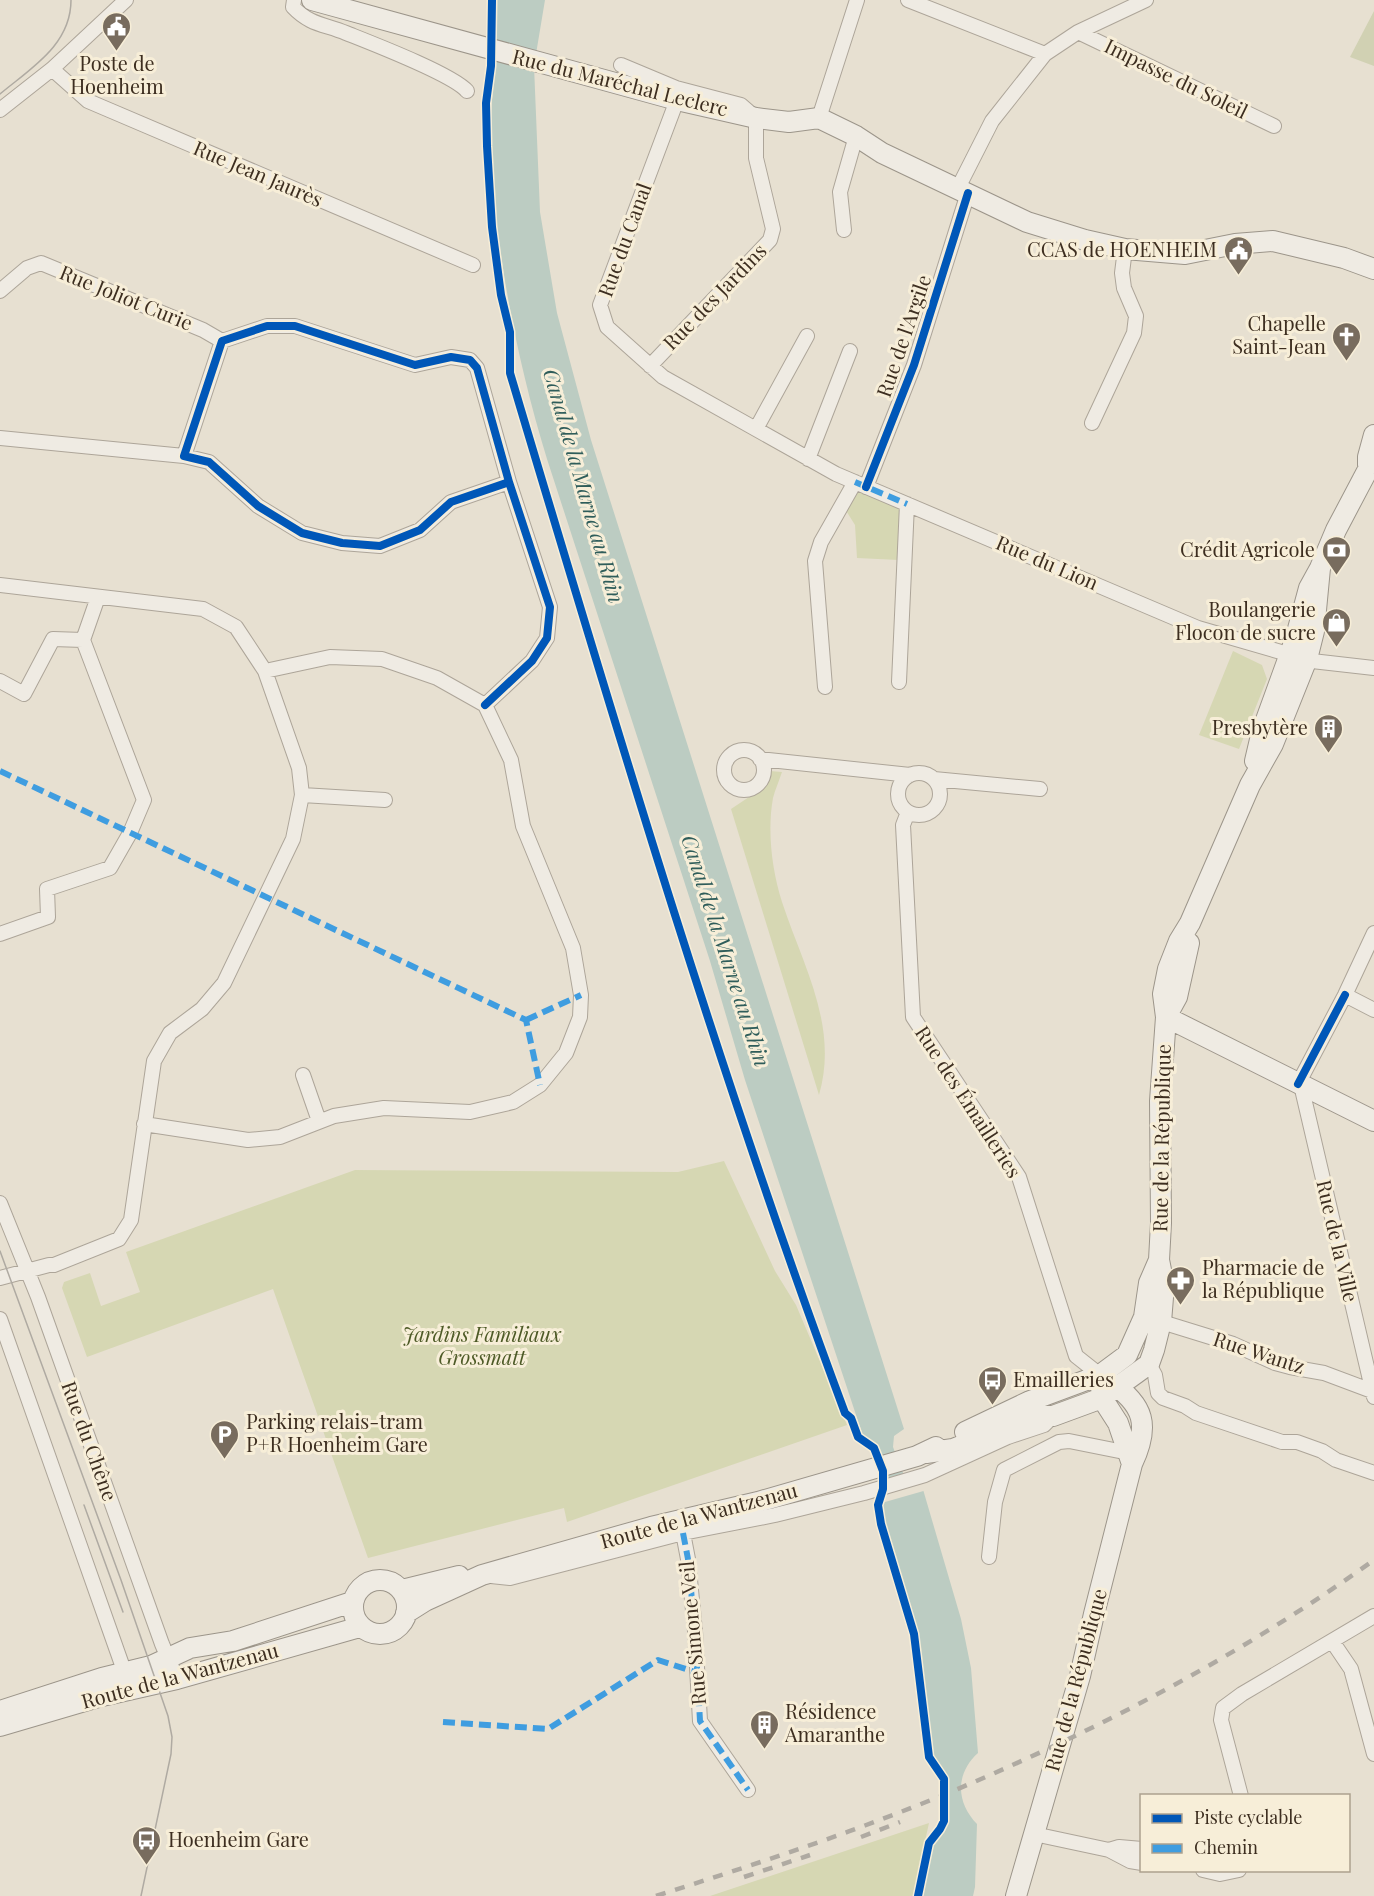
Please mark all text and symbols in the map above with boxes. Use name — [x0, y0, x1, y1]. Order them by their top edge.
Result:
public building icon: Poste de Hoenheim — [101, 10, 133, 52]
street label: Impasse du Soleil — [1101, 31, 1253, 124]
street label: Rue du Maréchal Leclerc — [510, 42, 731, 121]
place label: Poste de Hoenheim — [70, 49, 164, 99]
street label: Rue Jean Jaurès — [190, 133, 327, 212]
street label: Rue du Canal — [591, 179, 657, 300]
public building icon: CCAS de HOENHEIM — [1222, 234, 1254, 276]
place label: CCAS de HOENHEIM — [1027, 235, 1217, 262]
street label: Rue des Jardins — [656, 237, 772, 355]
street label: Rue Joliot Curie — [56, 258, 197, 336]
street label: Rue de l'Argile — [869, 271, 936, 400]
place label: Chapelle Saint-Jean — [1232, 309, 1326, 359]
church icon: Chapelle Saint-Jean — [1331, 320, 1363, 362]
water label: Canal de la Marne au Rhin — [538, 365, 632, 606]
street label: Rue du Lion — [992, 528, 1103, 595]
bank icon: Crédit Agricole — [1320, 534, 1352, 576]
place label: Crédit Agricole — [1180, 535, 1315, 562]
place label: Boulangerie Flocon de sucre — [1175, 595, 1316, 645]
shop icon: Boulangerie Flocon de sucre — [1321, 606, 1353, 648]
building icon: Presbytère — [1313, 712, 1345, 754]
place label: Presbytère — [1212, 713, 1308, 740]
water label: Canal de la Marne au Rhin — [676, 831, 778, 1070]
street label: Rue des Émailleries — [910, 1020, 1029, 1182]
street label: Rue de la République — [1145, 1044, 1176, 1232]
street label: Rue de la Ville — [1311, 1177, 1366, 1305]
place label: Pharmacie de la République — [1202, 1253, 1324, 1303]
pharmacy icon: Pharmacie de la République — [1165, 1264, 1197, 1306]
park label: Jardins Familiaux Grossmatt — [403, 1320, 562, 1370]
street label: Rue Wantz — [1210, 1324, 1309, 1379]
bus stop icon: Emailleries — [976, 1364, 1008, 1406]
place label: Emailleries — [1013, 1365, 1114, 1392]
street label: Rue du Chêne — [56, 1377, 125, 1504]
place label: Parking relais-tram P+R Hoenheim Gare — [246, 1407, 428, 1457]
parking icon: Parking relais-tram P+R Hoenheim Gare — [209, 1418, 241, 1460]
street label: Route de la Wantzenau — [597, 1475, 800, 1554]
street label: Rue Simone Veil — [672, 1560, 711, 1706]
street label: Rue de la République — [1037, 1585, 1112, 1774]
street label: Route de la Wantzenau — [78, 1635, 281, 1714]
place label: Résidence Amaranthe — [784, 1697, 885, 1747]
building icon: Résidence Amaranthe — [748, 1708, 780, 1750]
legend — [1140, 1794, 1350, 1872]
text: Piste cyclable — [1194, 1805, 1302, 1829]
bus stop icon: Hoenheim Gare — [131, 1824, 163, 1866]
place label: Hoenheim Gare — [168, 1825, 309, 1852]
text: Chemin — [1194, 1835, 1258, 1859]

